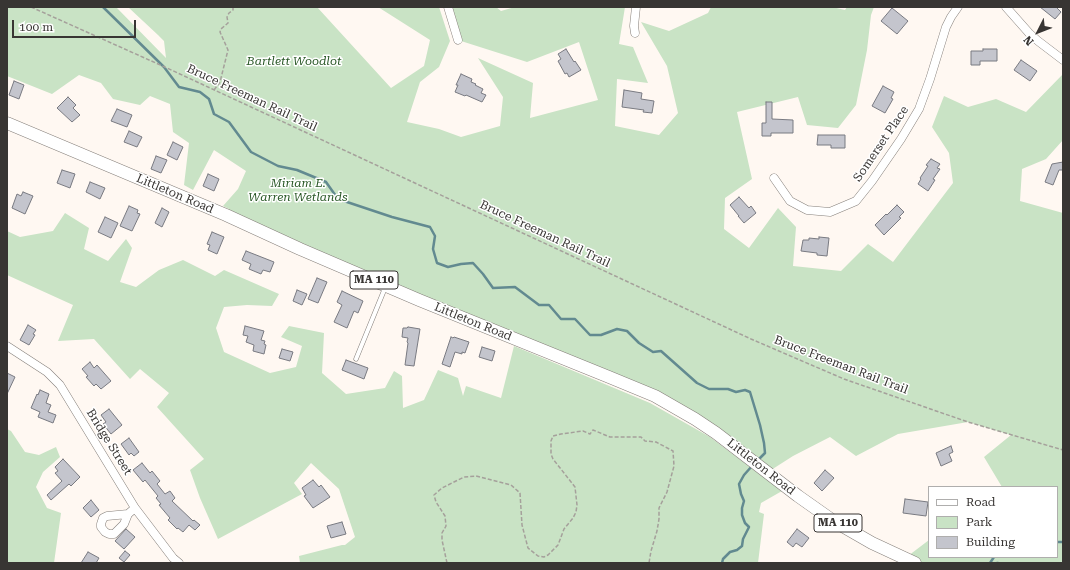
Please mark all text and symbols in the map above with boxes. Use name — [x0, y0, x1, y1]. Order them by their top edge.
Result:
scale bar — [14, 12, 138, 38]
north arrow — [1018, 12, 1058, 52]
text: 100 m — [19, 20, 53, 34]
text: N — [1021, 33, 1036, 48]
park label: Bartlett Woodlot — [247, 54, 341, 68]
street label: Bruce Freeman Rail Trail — [185, 61, 319, 135]
street label: Somerset Place — [850, 103, 912, 185]
street label: Littleton Road — [134, 171, 216, 217]
park label: Miriam E. Warren Wetlands — [248, 176, 348, 204]
street label: Bruce Freeman Rail Trail — [478, 197, 612, 271]
road number: MA 110 — [350, 271, 398, 289]
street label: Littleton Road — [432, 300, 514, 344]
street label: Bruce Freeman Rail Trail — [772, 333, 910, 397]
street label: Bridge Street — [83, 406, 135, 478]
street label: Littleton Road — [724, 436, 798, 498]
legend — [928, 486, 1058, 558]
text: Road — [966, 495, 995, 509]
road number: MA 110 — [814, 514, 862, 532]
text: Park — [966, 515, 992, 529]
text: Building — [966, 535, 1015, 549]

